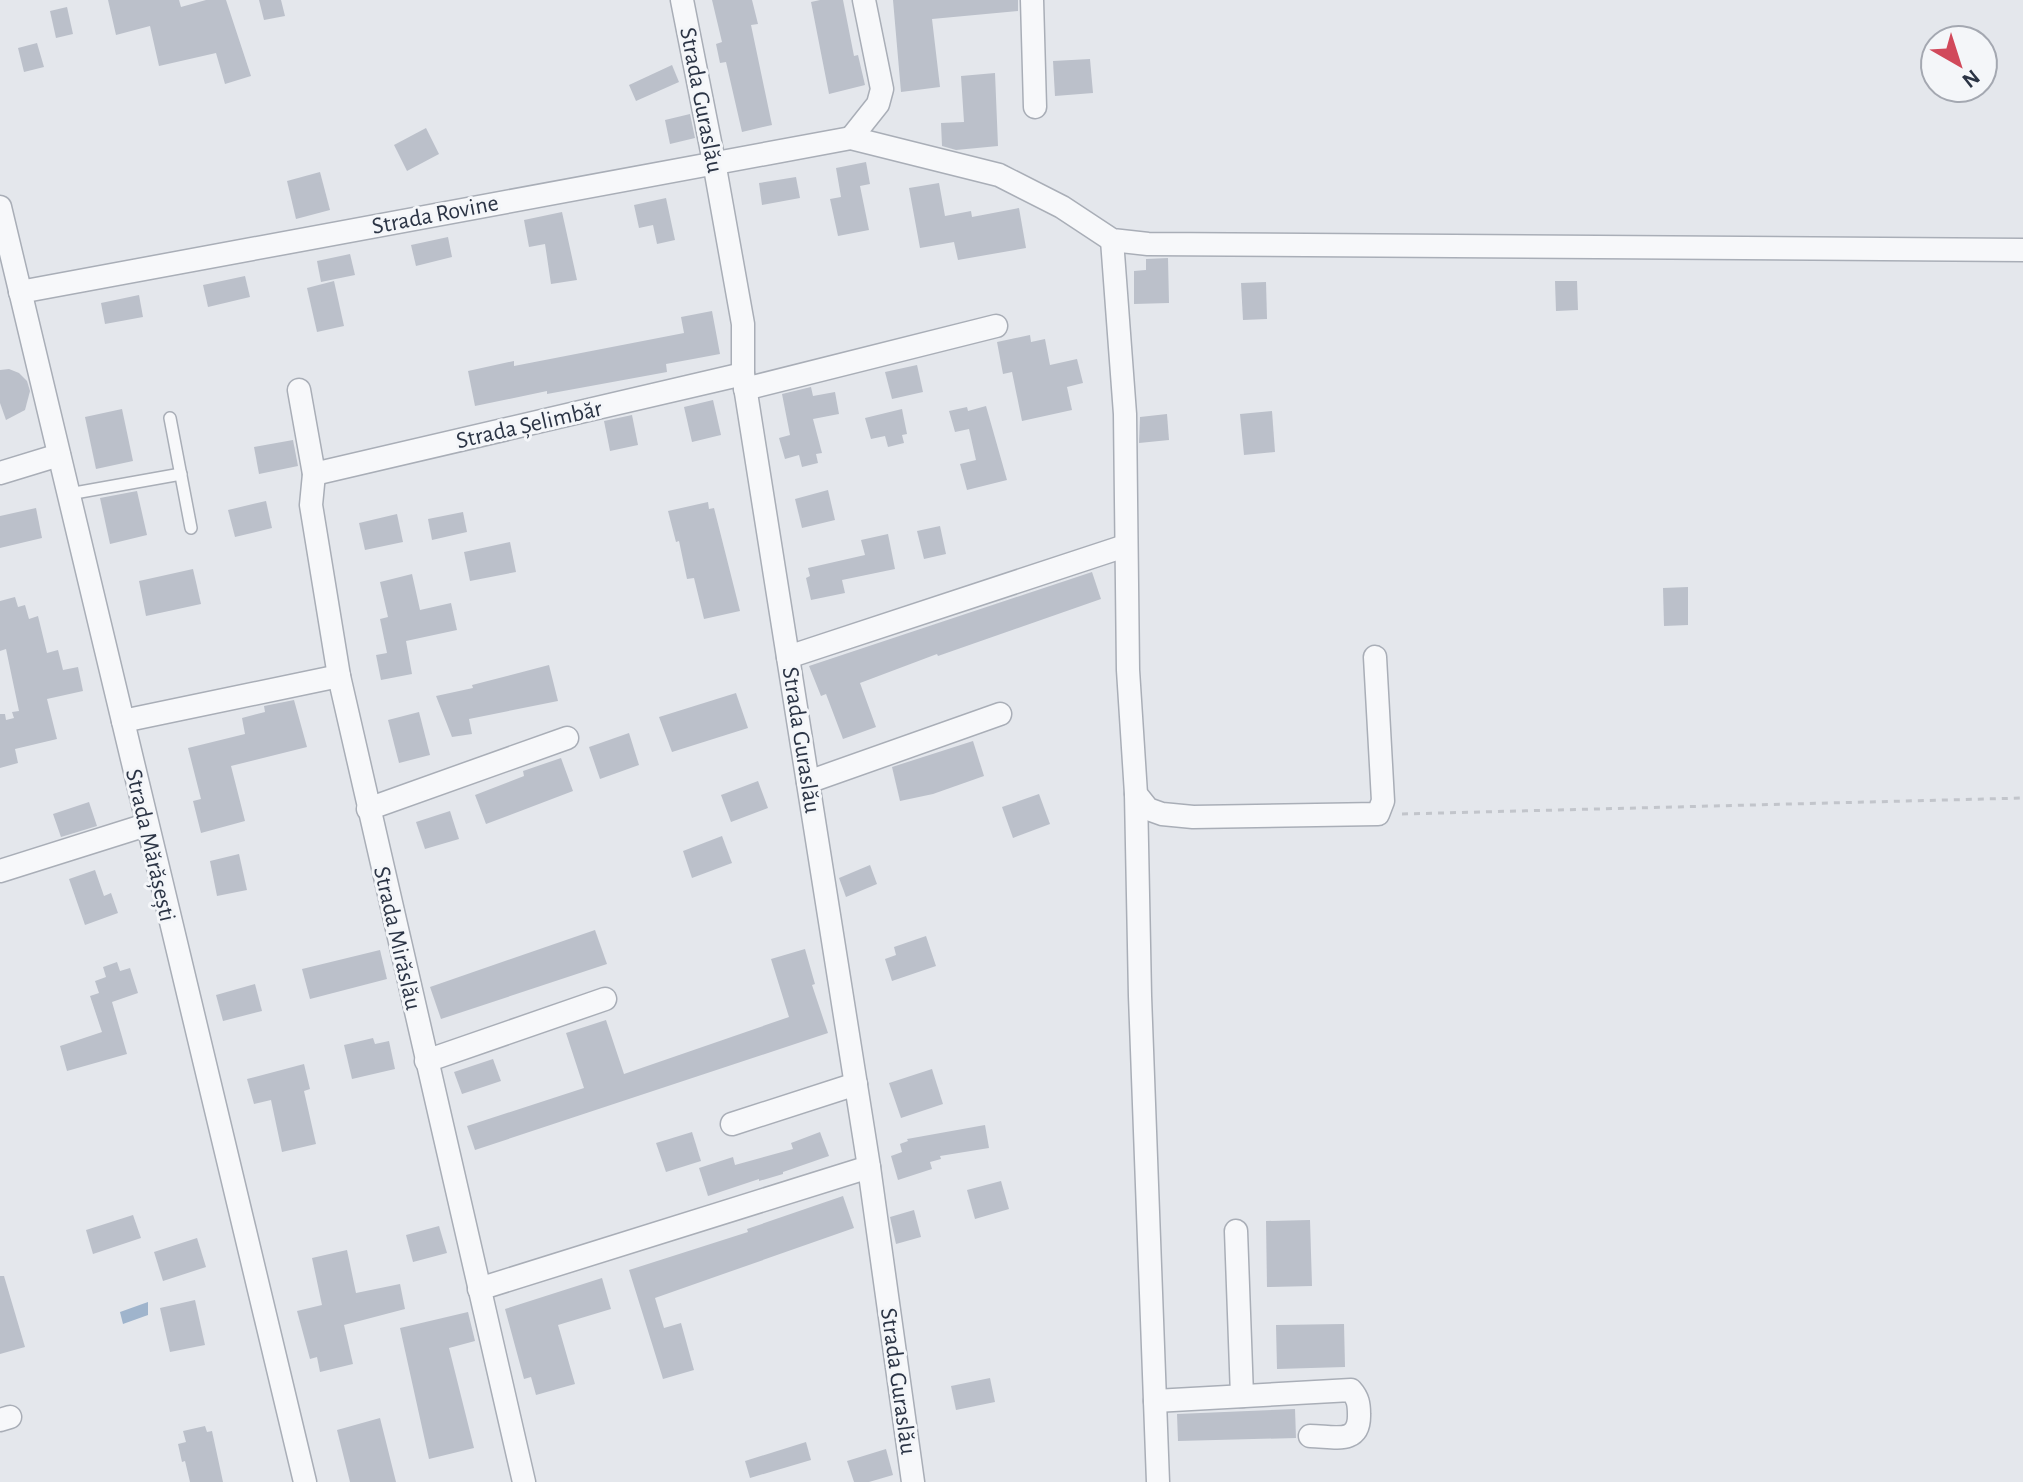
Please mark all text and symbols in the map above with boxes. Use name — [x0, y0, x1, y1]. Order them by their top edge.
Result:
north arrow — [1919, 24, 1999, 104]
street label: Strada Guraslău — [675, 25, 727, 175]
text: N — [1958, 65, 1984, 92]
street label: Strada Rovine — [370, 191, 500, 239]
street label: Strada Șelimbăr — [454, 396, 605, 454]
street label: Strada Guraslău — [778, 665, 824, 815]
street label: Strada Mărășești — [120, 767, 179, 924]
street label: Strada Mirăslău — [369, 864, 425, 1012]
street label: Strada Guraslău — [876, 1306, 920, 1456]

